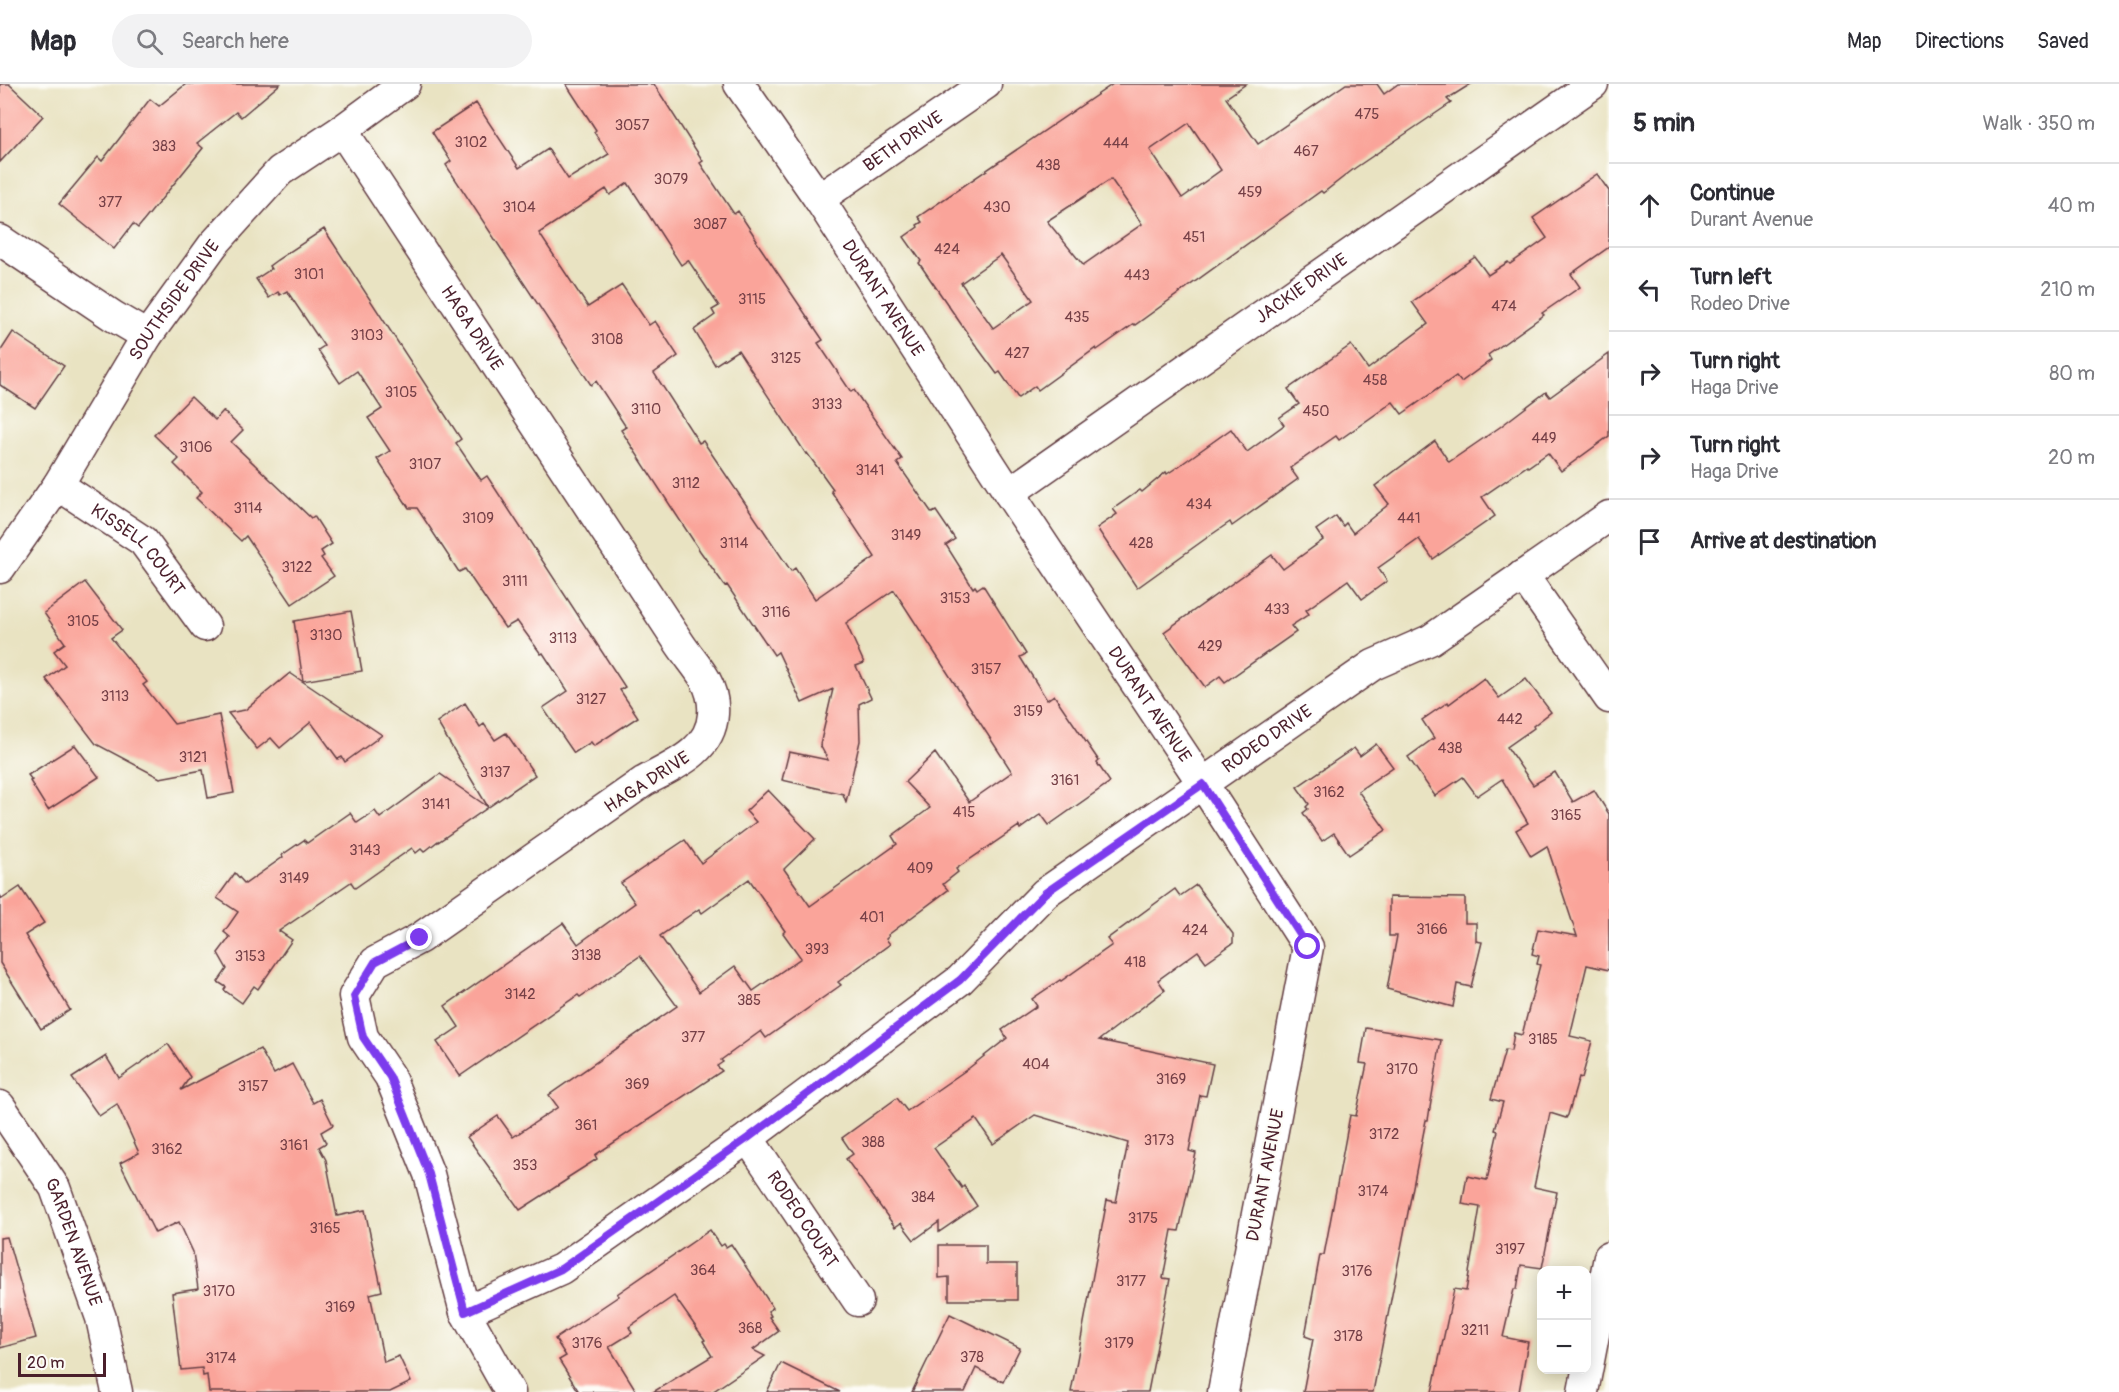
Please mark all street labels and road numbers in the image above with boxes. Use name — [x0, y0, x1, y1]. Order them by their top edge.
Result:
street label: BETH DRIVE — [859, 106, 948, 177]
street label: SOUTHSIDE DRIVE — [124, 235, 225, 364]
street label: DURANT AVENUE — [836, 235, 929, 361]
street label: JACKIE DRIVE — [1251, 248, 1352, 329]
street label: HAGA DRIVE — [435, 281, 508, 375]
street label: KISSELL COURT — [86, 499, 190, 600]
street label: DURANT AVENUE — [1102, 642, 1196, 767]
street label: RODEO DRIVE — [1218, 700, 1317, 778]
street label: HAGA DRIVE — [600, 746, 694, 819]
street label: DURANT AVENUE — [1241, 1107, 1290, 1243]
street label: RODEO COURT — [762, 1167, 843, 1272]
street label: GARDEN AVENUE — [39, 1174, 107, 1309]

